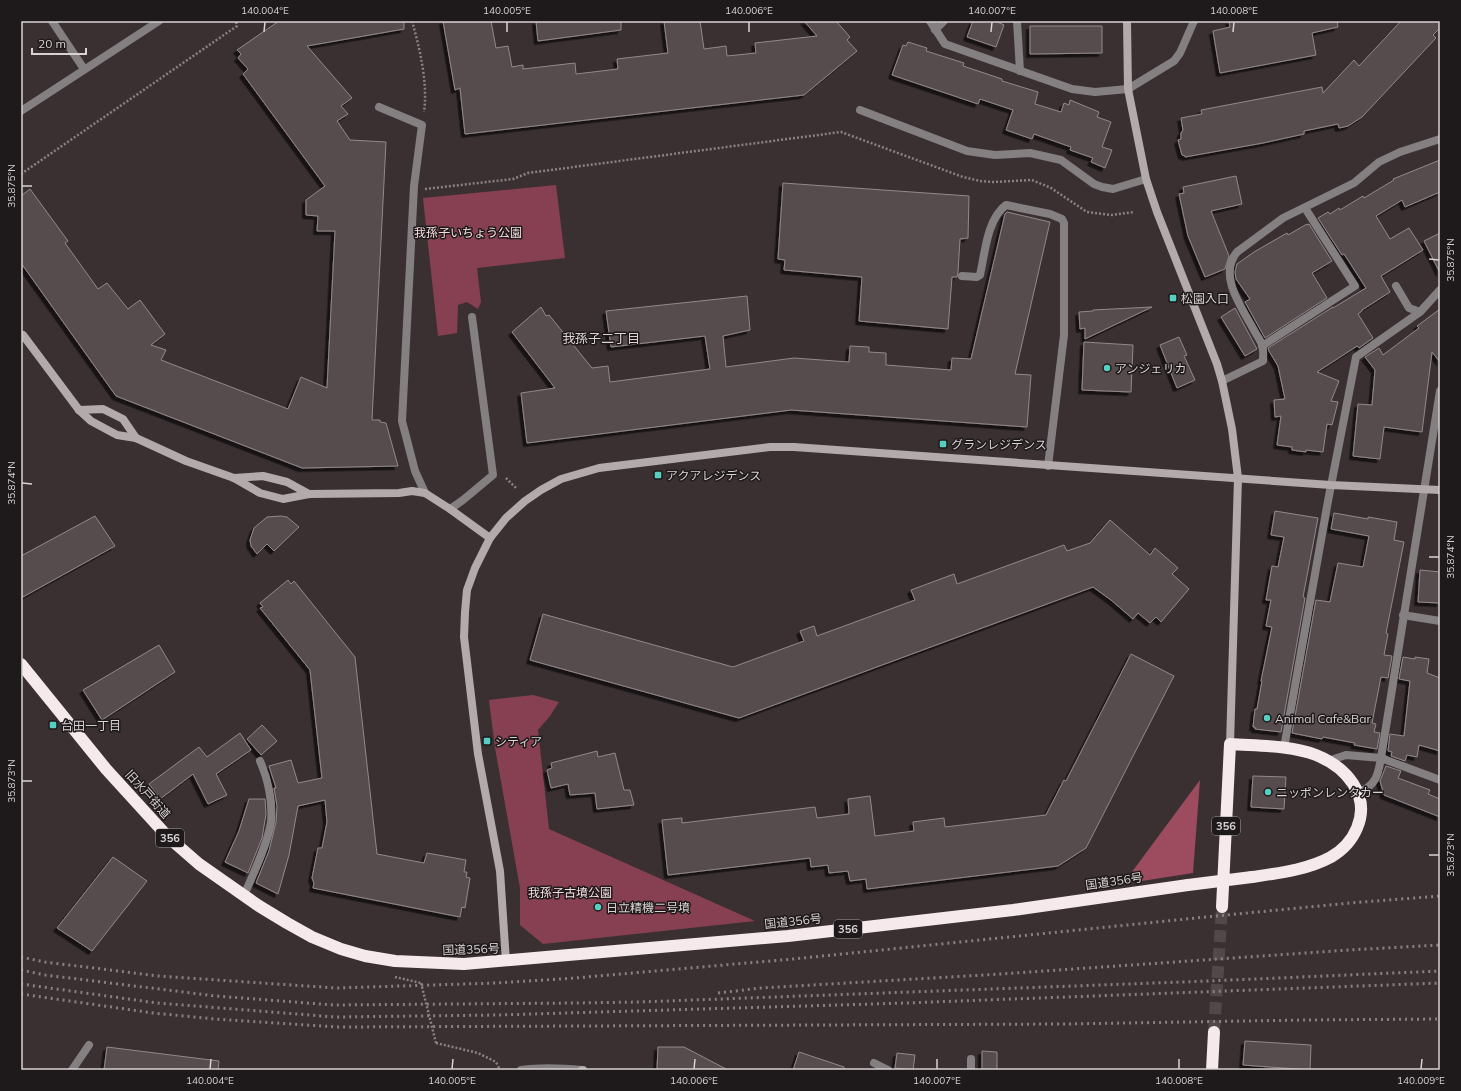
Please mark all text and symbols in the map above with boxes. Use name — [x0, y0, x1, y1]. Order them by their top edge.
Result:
text: 140.004°E — [241, 4, 289, 17]
text: 140.005°E — [483, 4, 531, 17]
text: 140.006°E — [725, 4, 773, 17]
text: 140.007°E — [968, 4, 1016, 17]
text: 140.008°E — [1210, 4, 1258, 17]
scale bar — [32, 30, 86, 56]
text: 20 m — [38, 36, 66, 51]
text: 35.875°N — [5, 164, 18, 208]
park label: 我孫子いちょう公園 — [414, 225, 522, 240]
text: 35.875°N — [1444, 238, 1457, 282]
place label: 松園入口 — [1181, 291, 1229, 306]
marker: 松園入口 — [1168, 293, 1178, 303]
district label: 我孫子二丁目 — [562, 330, 640, 346]
place label: アンジェリカ — [1115, 361, 1187, 376]
marker: アンジェリカ — [1102, 363, 1112, 373]
place label: グランレジデンス — [951, 437, 1047, 452]
marker: グランレジデンス — [938, 439, 948, 449]
text: 35.874°N — [5, 461, 18, 505]
place label: アクアレジデンス — [666, 468, 761, 483]
marker: アクアレジデンス — [653, 470, 663, 480]
text: 35.874°N — [1444, 535, 1457, 579]
place label: Animal Cafe&Bar — [1275, 711, 1371, 726]
marker: Animal Cafe&Bar — [1262, 713, 1272, 723]
place label: 台田一丁目 — [61, 718, 121, 733]
marker: 台田一丁目 — [48, 720, 58, 730]
place label: シティア — [495, 734, 542, 749]
marker: シティア — [482, 736, 492, 746]
text: 35.873°N — [5, 759, 18, 803]
street label: 旧水戸街道 — [122, 767, 174, 821]
place label: ニッポンレンタカー — [1276, 785, 1384, 800]
marker: ニッポンレンタカー — [1263, 787, 1273, 797]
road number: 356 — [1212, 817, 1240, 835]
road number: 356 — [156, 829, 184, 847]
text: 35.873°N — [1444, 833, 1457, 877]
street label: 国道356号 — [1084, 870, 1144, 892]
park label: 我孫子古墳公園 — [528, 885, 612, 900]
place label: 日立精機二号墳 — [606, 900, 690, 915]
marker: 日立精機二号墳 — [593, 902, 603, 912]
street label: 国道356号 — [764, 911, 822, 931]
road number: 356 — [834, 920, 862, 938]
street label: 国道356号 — [442, 940, 500, 958]
text: 140.004°E — [186, 1074, 234, 1087]
text: 140.005°E — [428, 1074, 476, 1087]
text: 140.006°E — [670, 1074, 718, 1087]
text: 140.007°E — [913, 1074, 961, 1087]
text: 140.008°E — [1155, 1074, 1203, 1087]
text: 140.009°E — [1397, 1074, 1445, 1087]

